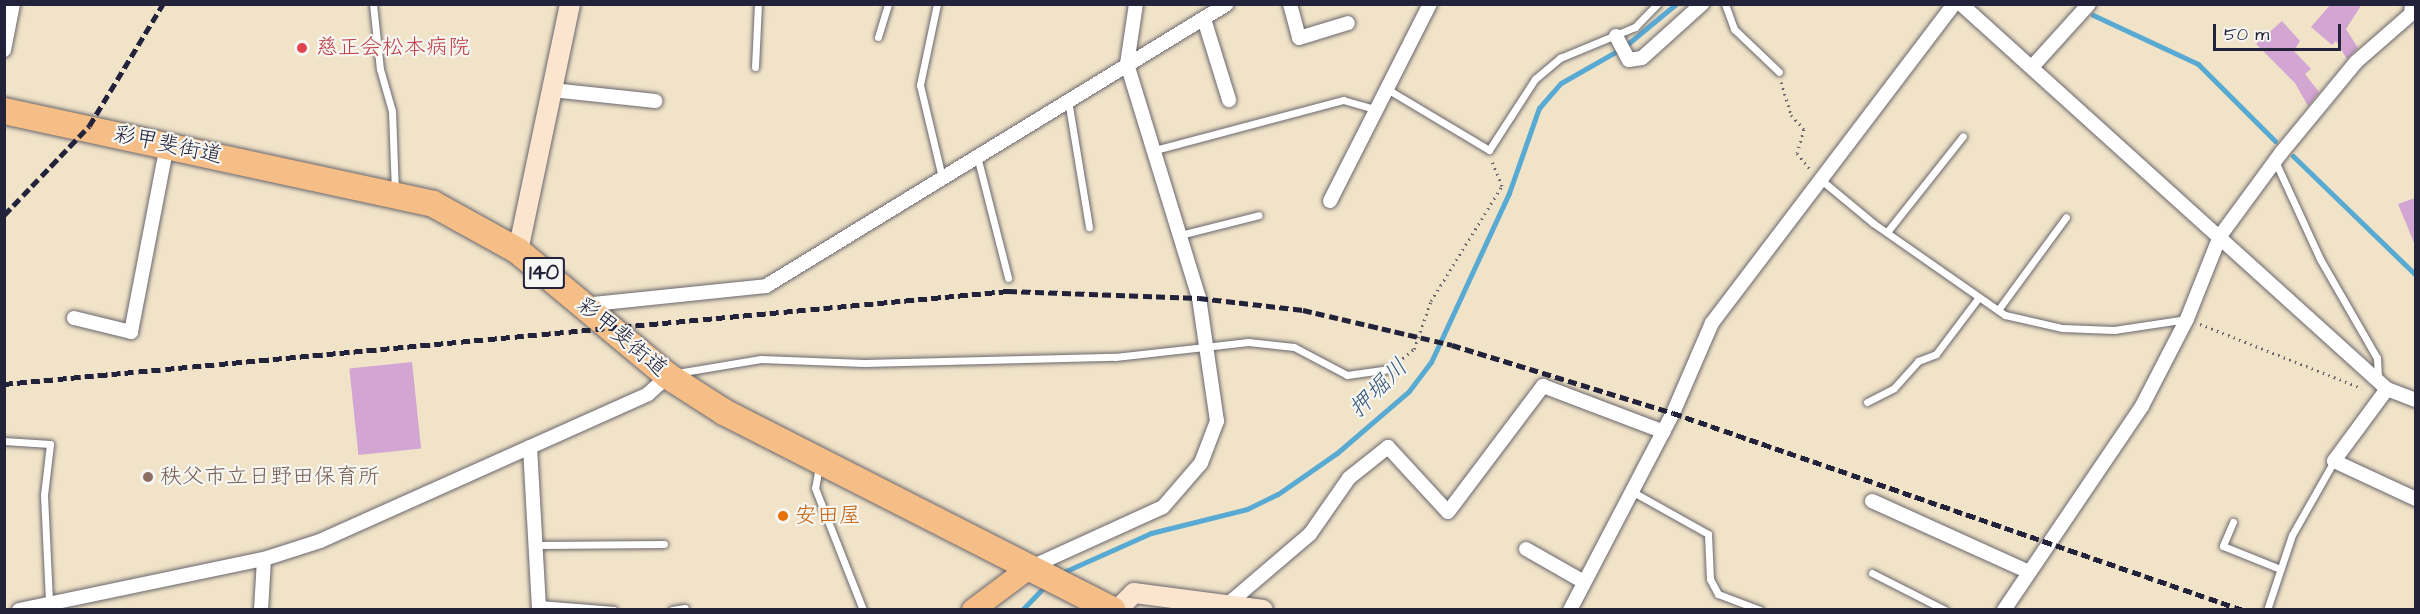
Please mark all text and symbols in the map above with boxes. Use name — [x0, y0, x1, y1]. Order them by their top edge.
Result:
scale bar — [2216, 12, 2344, 50]
text: 50 m — [2224, 22, 2269, 47]
place label: 慈正会松本病院 — [316, 35, 470, 61]
marker: 慈正会松本病院 — [293, 39, 311, 57]
street label: 彩甲斐街道 — [111, 121, 225, 169]
road number: 140 — [522, 255, 566, 291]
street label: 彩甲斐街道 — [571, 292, 673, 382]
water label: 押堀川 — [1343, 353, 1415, 425]
place label: 秩父市立日野田保育所 — [160, 464, 380, 490]
marker: 秩父市立日野田保育所 — [141, 470, 155, 484]
place label: 安田屋 — [795, 503, 861, 529]
marker: 安田屋 — [776, 509, 790, 523]

